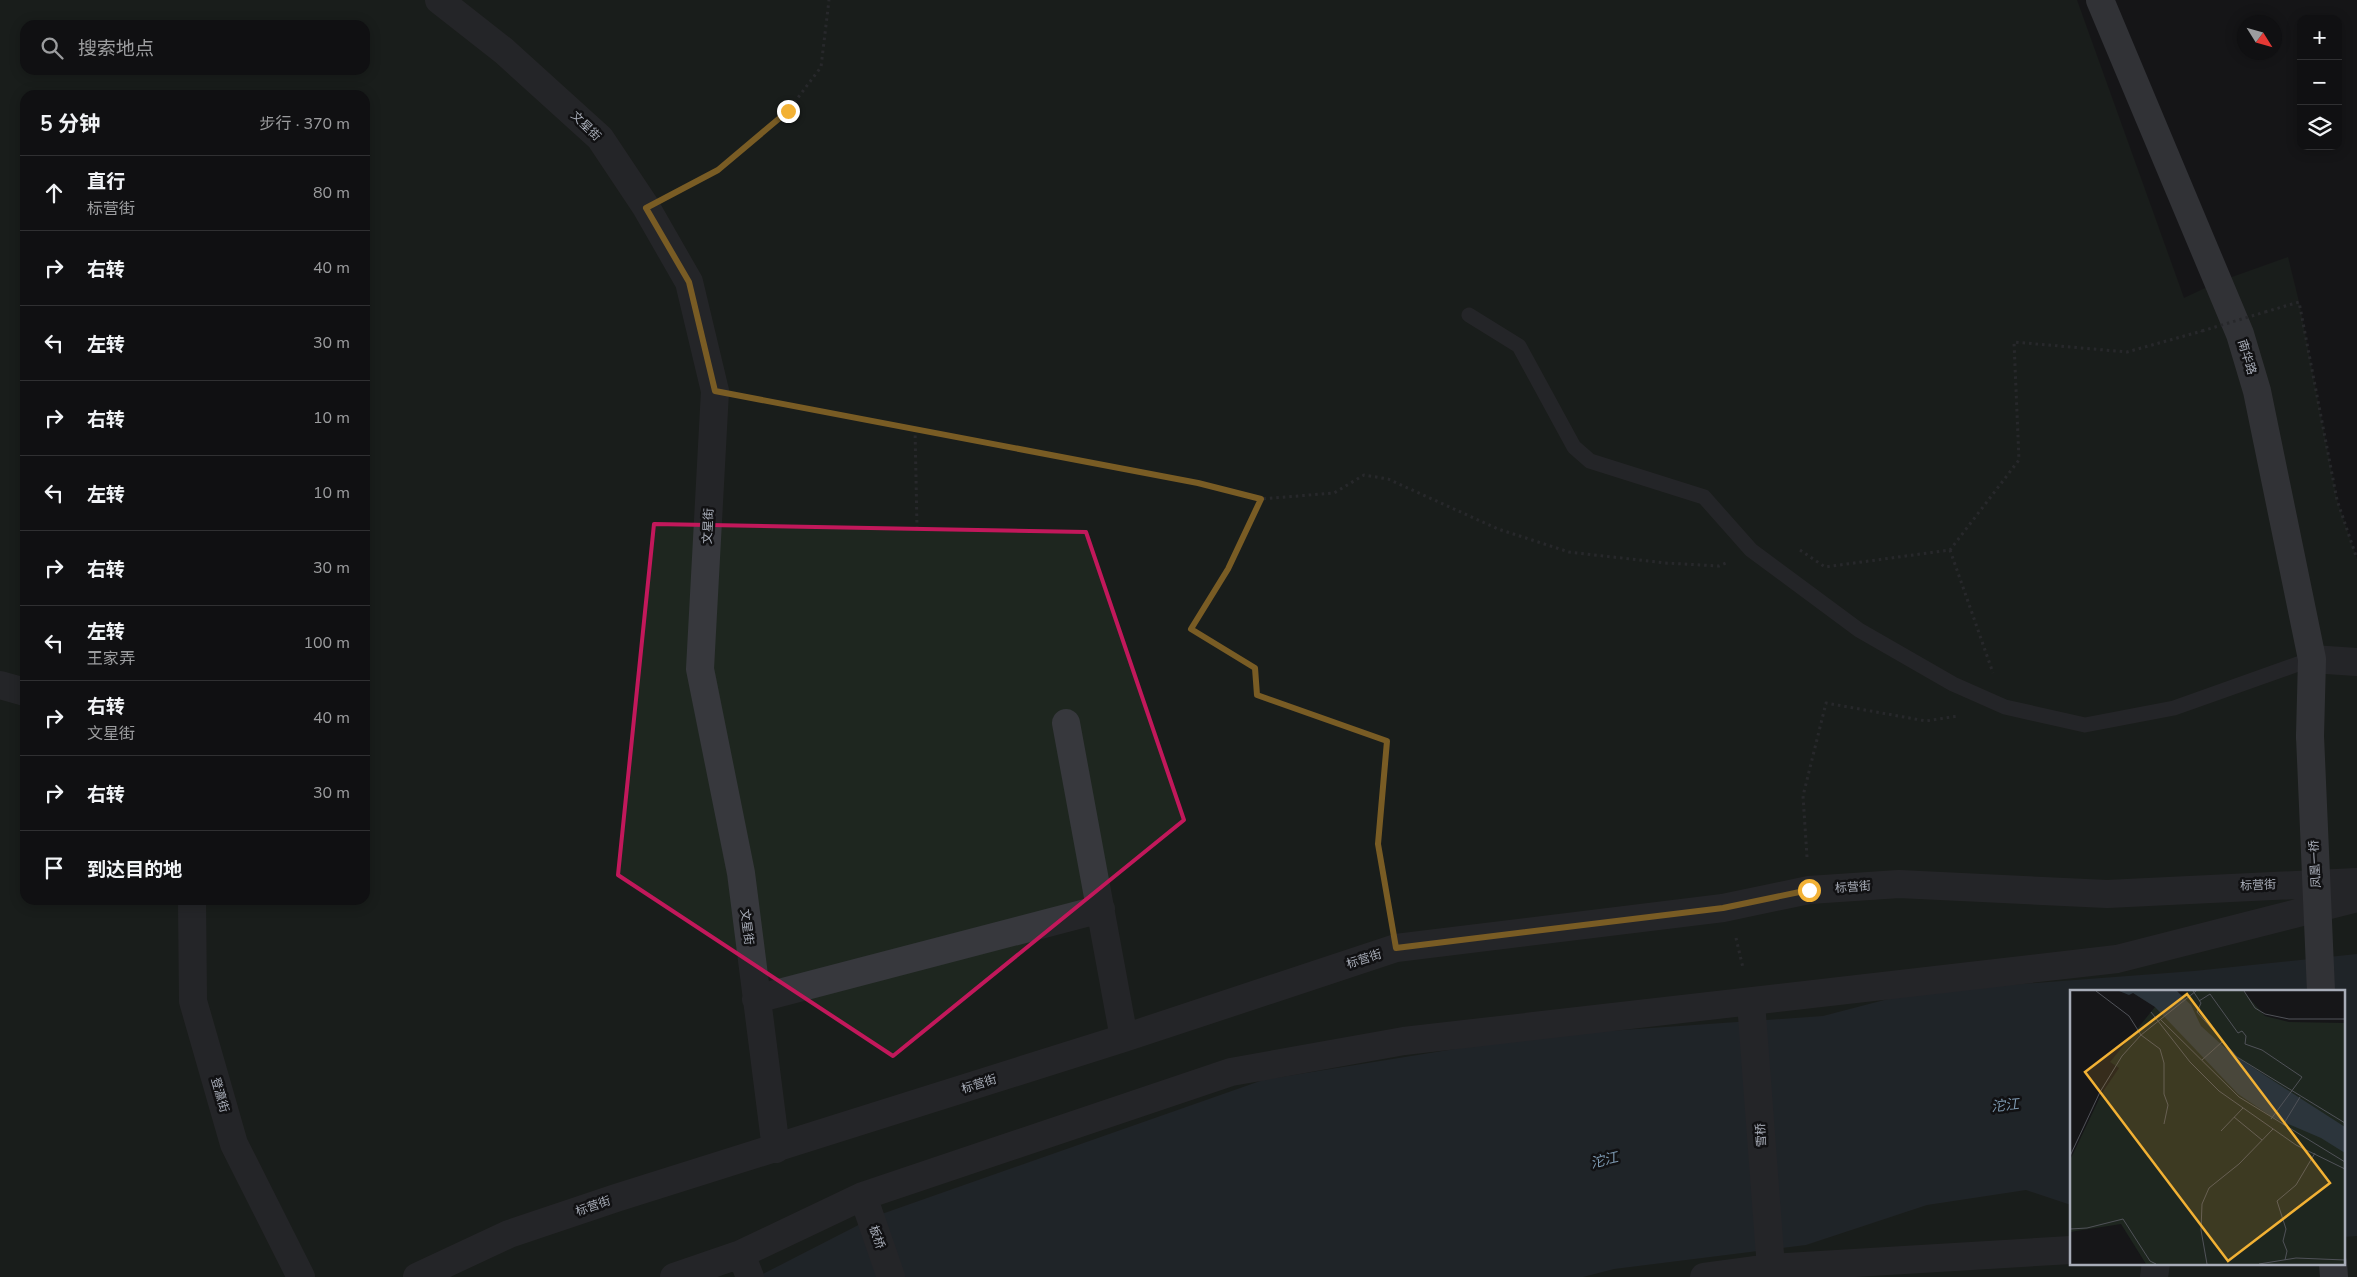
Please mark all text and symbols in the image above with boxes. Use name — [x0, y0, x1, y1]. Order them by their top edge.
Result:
north arrow — [2237, 15, 2282, 60]
map controls — [2297, 15, 2342, 150]
button: + — [2297, 15, 2342, 60]
search box — [20, 20, 370, 75]
icon: search — [38, 34, 66, 62]
text: 搜索地点 — [78, 36, 154, 62]
button: − — [2297, 60, 2342, 105]
route end — [777, 100, 800, 123]
button: layers — [2297, 105, 2342, 150]
street label: 文星街 — [567, 108, 605, 144]
text: 5 分钟 — [40, 110, 100, 138]
text: 步行 · 370 m — [260, 113, 350, 135]
text: 直行 — [87, 169, 125, 195]
icon: ahead — [40, 179, 68, 207]
text: 80 m — [313, 182, 350, 204]
text: 标营街 — [87, 198, 135, 220]
icon: right — [40, 254, 68, 282]
text: 右转 — [87, 257, 125, 283]
text: 40 m — [313, 257, 350, 279]
icon: left — [40, 329, 68, 357]
text: 左转 — [87, 332, 125, 358]
text: 30 m — [313, 332, 350, 354]
street label: 南华路 — [2234, 337, 2260, 377]
icon: right — [40, 404, 68, 432]
text: 右转 — [87, 407, 125, 433]
text: 10 m — [313, 407, 350, 429]
icon: left — [40, 479, 68, 507]
text: 左转 — [87, 482, 125, 508]
text: 10 m — [313, 482, 350, 504]
street label: 文星街 — [699, 508, 717, 544]
icon: right — [40, 554, 68, 582]
text: 右转 — [87, 557, 125, 583]
text: 30 m — [313, 557, 350, 579]
text: 左转 — [87, 619, 125, 645]
icon: left — [40, 629, 68, 657]
text: 100 m — [303, 632, 350, 654]
text: 王家弄 — [87, 648, 135, 670]
text: 右转 — [87, 694, 125, 720]
icon: right — [40, 704, 68, 732]
text: 40 m — [313, 707, 350, 729]
text: 文星街 — [87, 723, 135, 745]
icon: right — [40, 779, 68, 807]
text: 右转 — [87, 782, 125, 808]
text: 30 m — [313, 782, 350, 804]
street label: 凤凰一桥 — [2306, 840, 2324, 888]
icon: arrive — [40, 854, 68, 882]
text: 到达目的地 — [87, 857, 182, 883]
street label: 标营街 — [2240, 876, 2276, 894]
street label: 标营街 — [1834, 878, 1872, 896]
route start — [1798, 879, 1821, 902]
street label: 文星街 — [737, 908, 757, 946]
street label: 标营街 — [1344, 946, 1384, 972]
inset map — [2070, 990, 2344, 1264]
street label: 标营街 — [959, 1071, 999, 1097]
street label: 登瀛街 — [207, 1075, 233, 1115]
water label: 沱江 — [1990, 1094, 2022, 1116]
street label: 雪桥 — [1752, 1122, 1770, 1148]
water label: 沱江 — [1588, 1147, 1622, 1173]
street label: 标营街 — [573, 1193, 613, 1219]
street label: 板桥 — [866, 1223, 888, 1251]

